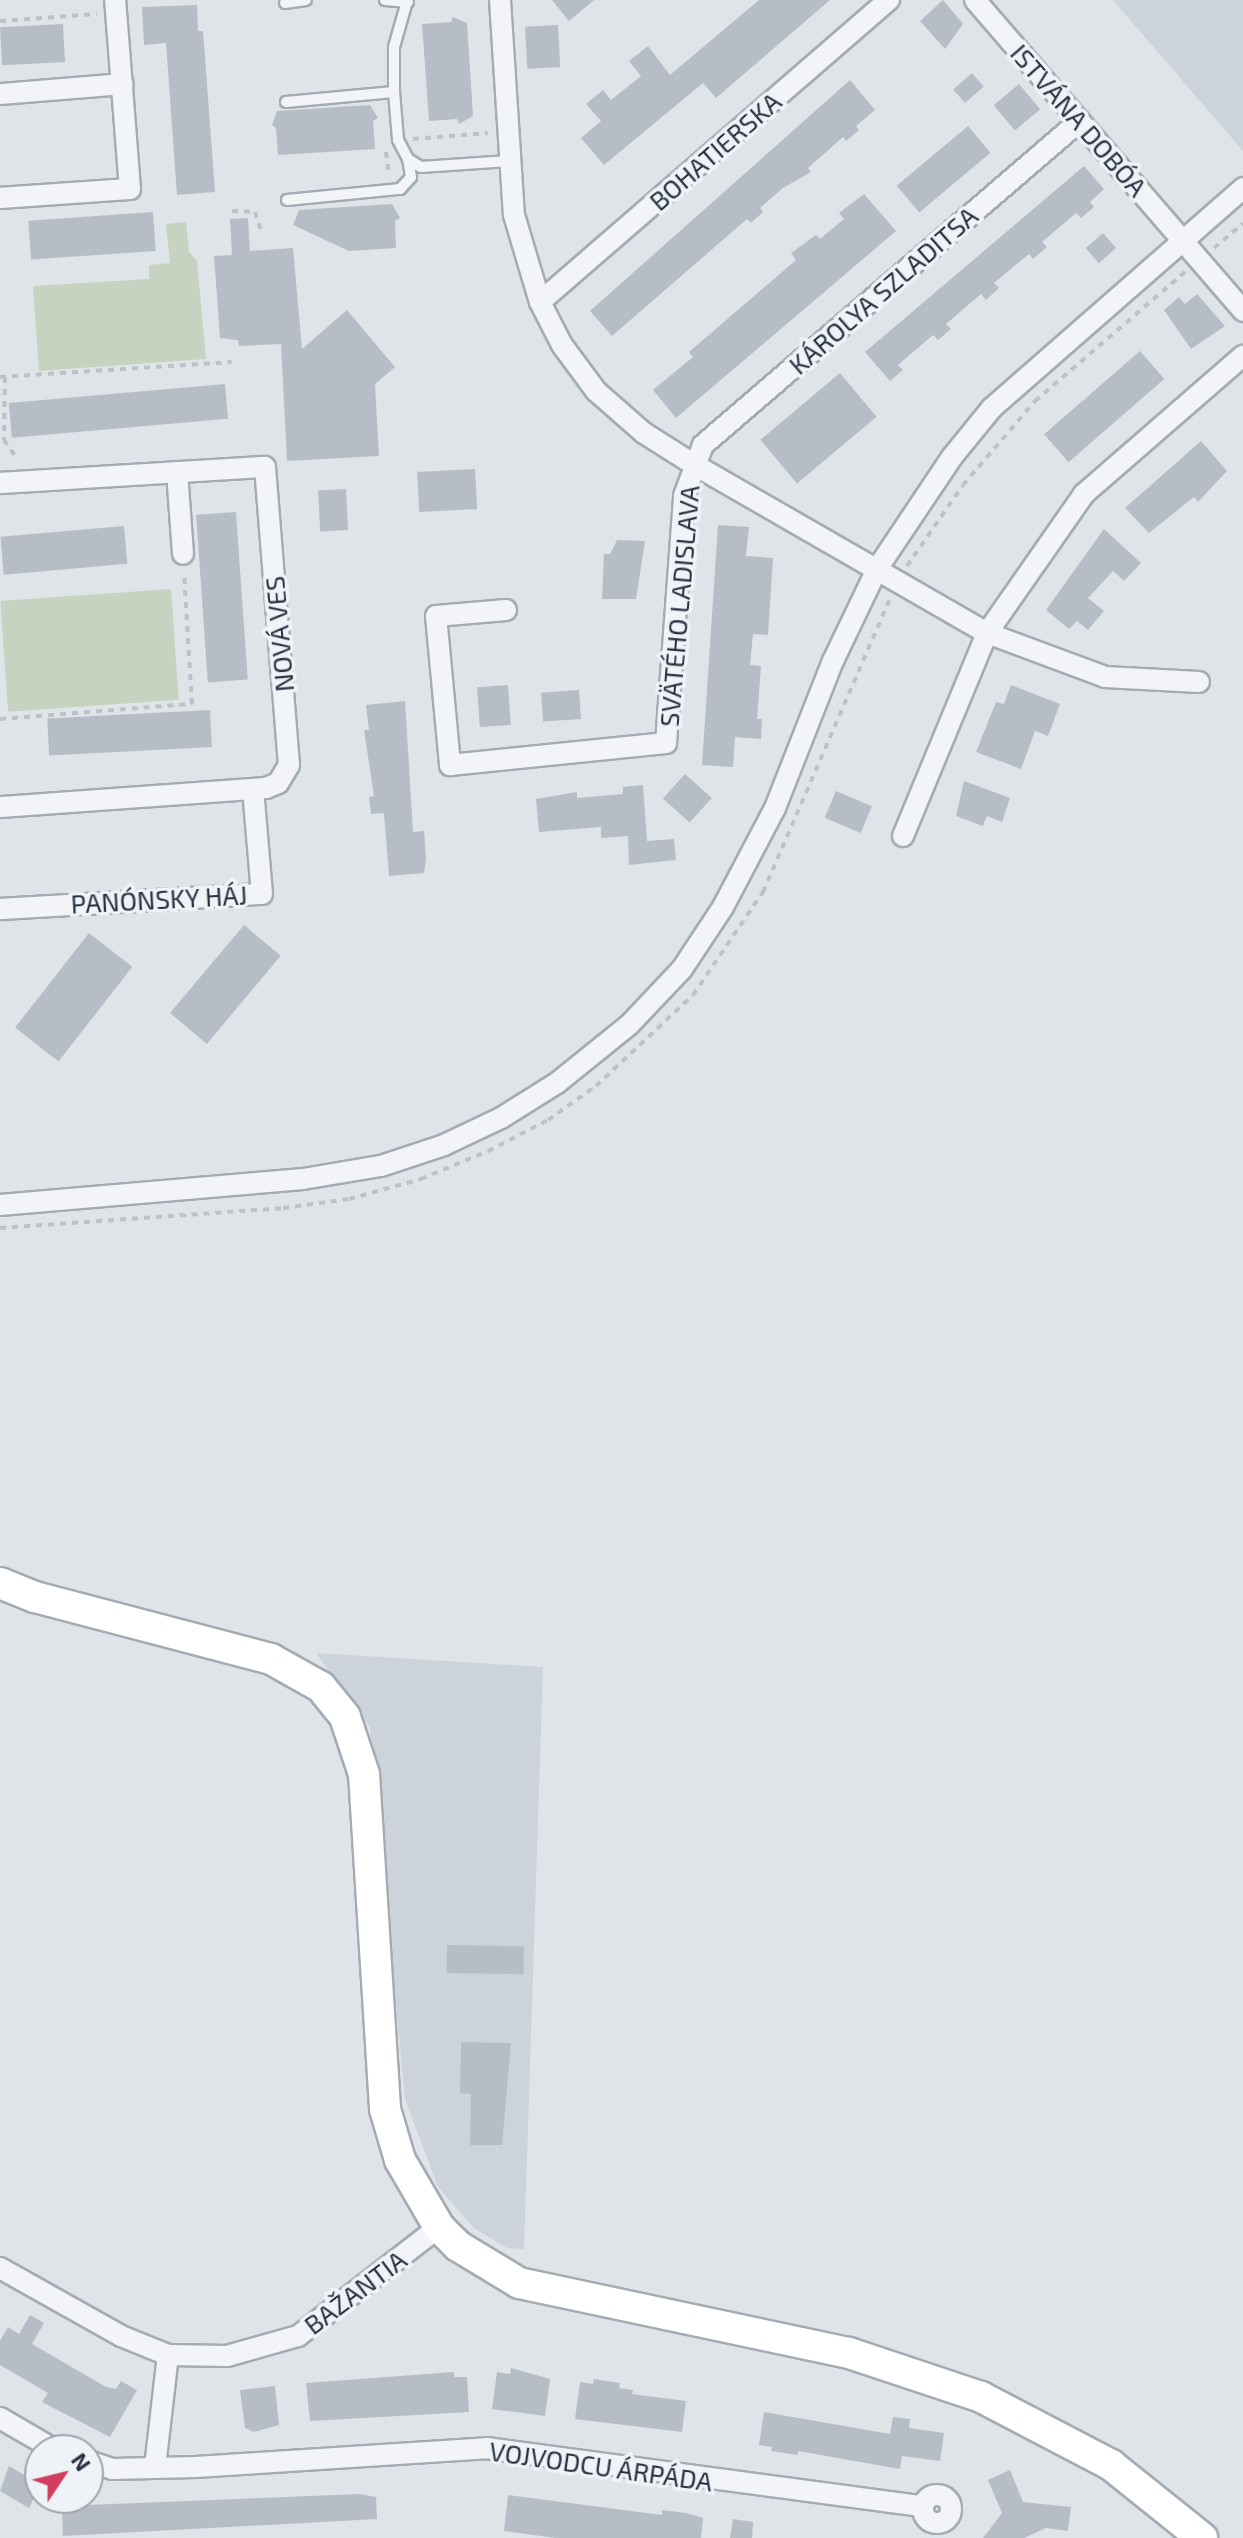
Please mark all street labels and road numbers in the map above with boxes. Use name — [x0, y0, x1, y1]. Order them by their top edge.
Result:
street label: ISTVÁNA DOBÓA — [1004, 37, 1154, 203]
street label: BOHATIERSKA — [643, 85, 787, 217]
street label: KÁROLYA SZLADITSA — [782, 199, 984, 381]
street label: SVÄTÉHO LADISLAVA — [653, 484, 705, 728]
street label: NOVÁ VES — [258, 574, 300, 694]
street label: PANÓNSKY HÁJ — [70, 879, 248, 919]
street label: BAŽANTIA — [298, 2244, 412, 2340]
street label: VOJVODCU ÁRPÁDA — [487, 2435, 715, 2497]

